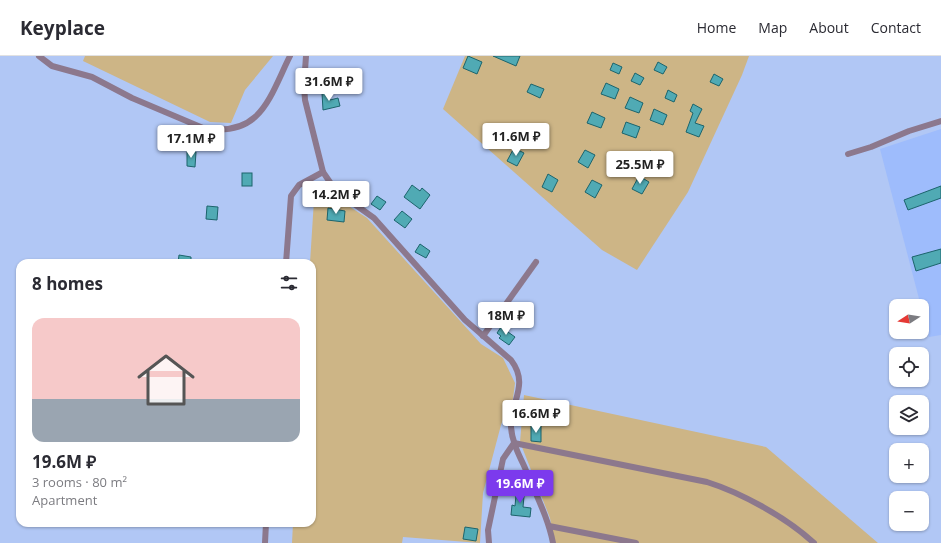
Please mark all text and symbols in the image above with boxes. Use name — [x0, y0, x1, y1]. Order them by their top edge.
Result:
text: Keyplace — [20, 15, 105, 41]
text: Home — [697, 18, 736, 37]
text: Map — [758, 18, 787, 37]
text: About — [809, 18, 849, 37]
text: Contact — [871, 18, 921, 37]
pin: 31.6M ₽ — [292, 68, 366, 102]
text: 31.6M ₽ — [304, 72, 354, 90]
pin: 11.6M ₽ — [479, 123, 553, 157]
pin: 17.1M ₽ — [154, 125, 228, 159]
text: 11.6M ₽ — [491, 127, 541, 145]
text: 17.1M ₽ — [166, 129, 216, 147]
pin: 25.5M ₽ — [603, 151, 677, 185]
text: 25.5M ₽ — [615, 155, 665, 173]
pin: 14.2M ₽ — [299, 181, 373, 215]
text: 14.2M ₽ — [311, 185, 361, 203]
text: 8 homes — [32, 272, 103, 295]
icon: filters — [278, 272, 300, 294]
north arrow — [889, 299, 929, 339]
map controls — [889, 299, 929, 531]
pin: 18M ₽ — [478, 302, 534, 336]
text: 18M ₽ — [487, 306, 525, 324]
icon: home — [130, 344, 202, 416]
button: locate — [889, 347, 929, 387]
button: layers — [889, 395, 929, 435]
pin: 16.6M ₽ — [499, 400, 573, 434]
text: 16.6M ₽ — [511, 404, 561, 422]
button: + — [889, 443, 929, 483]
text: 19.6M ₽ — [32, 450, 96, 473]
pin: 19.6M ₽ — [483, 470, 557, 504]
text: 3 rooms · 80 m² — [32, 473, 127, 491]
text: 19.6M ₽ — [495, 474, 545, 492]
text: Apartment — [32, 491, 97, 509]
button: − — [889, 491, 929, 531]

